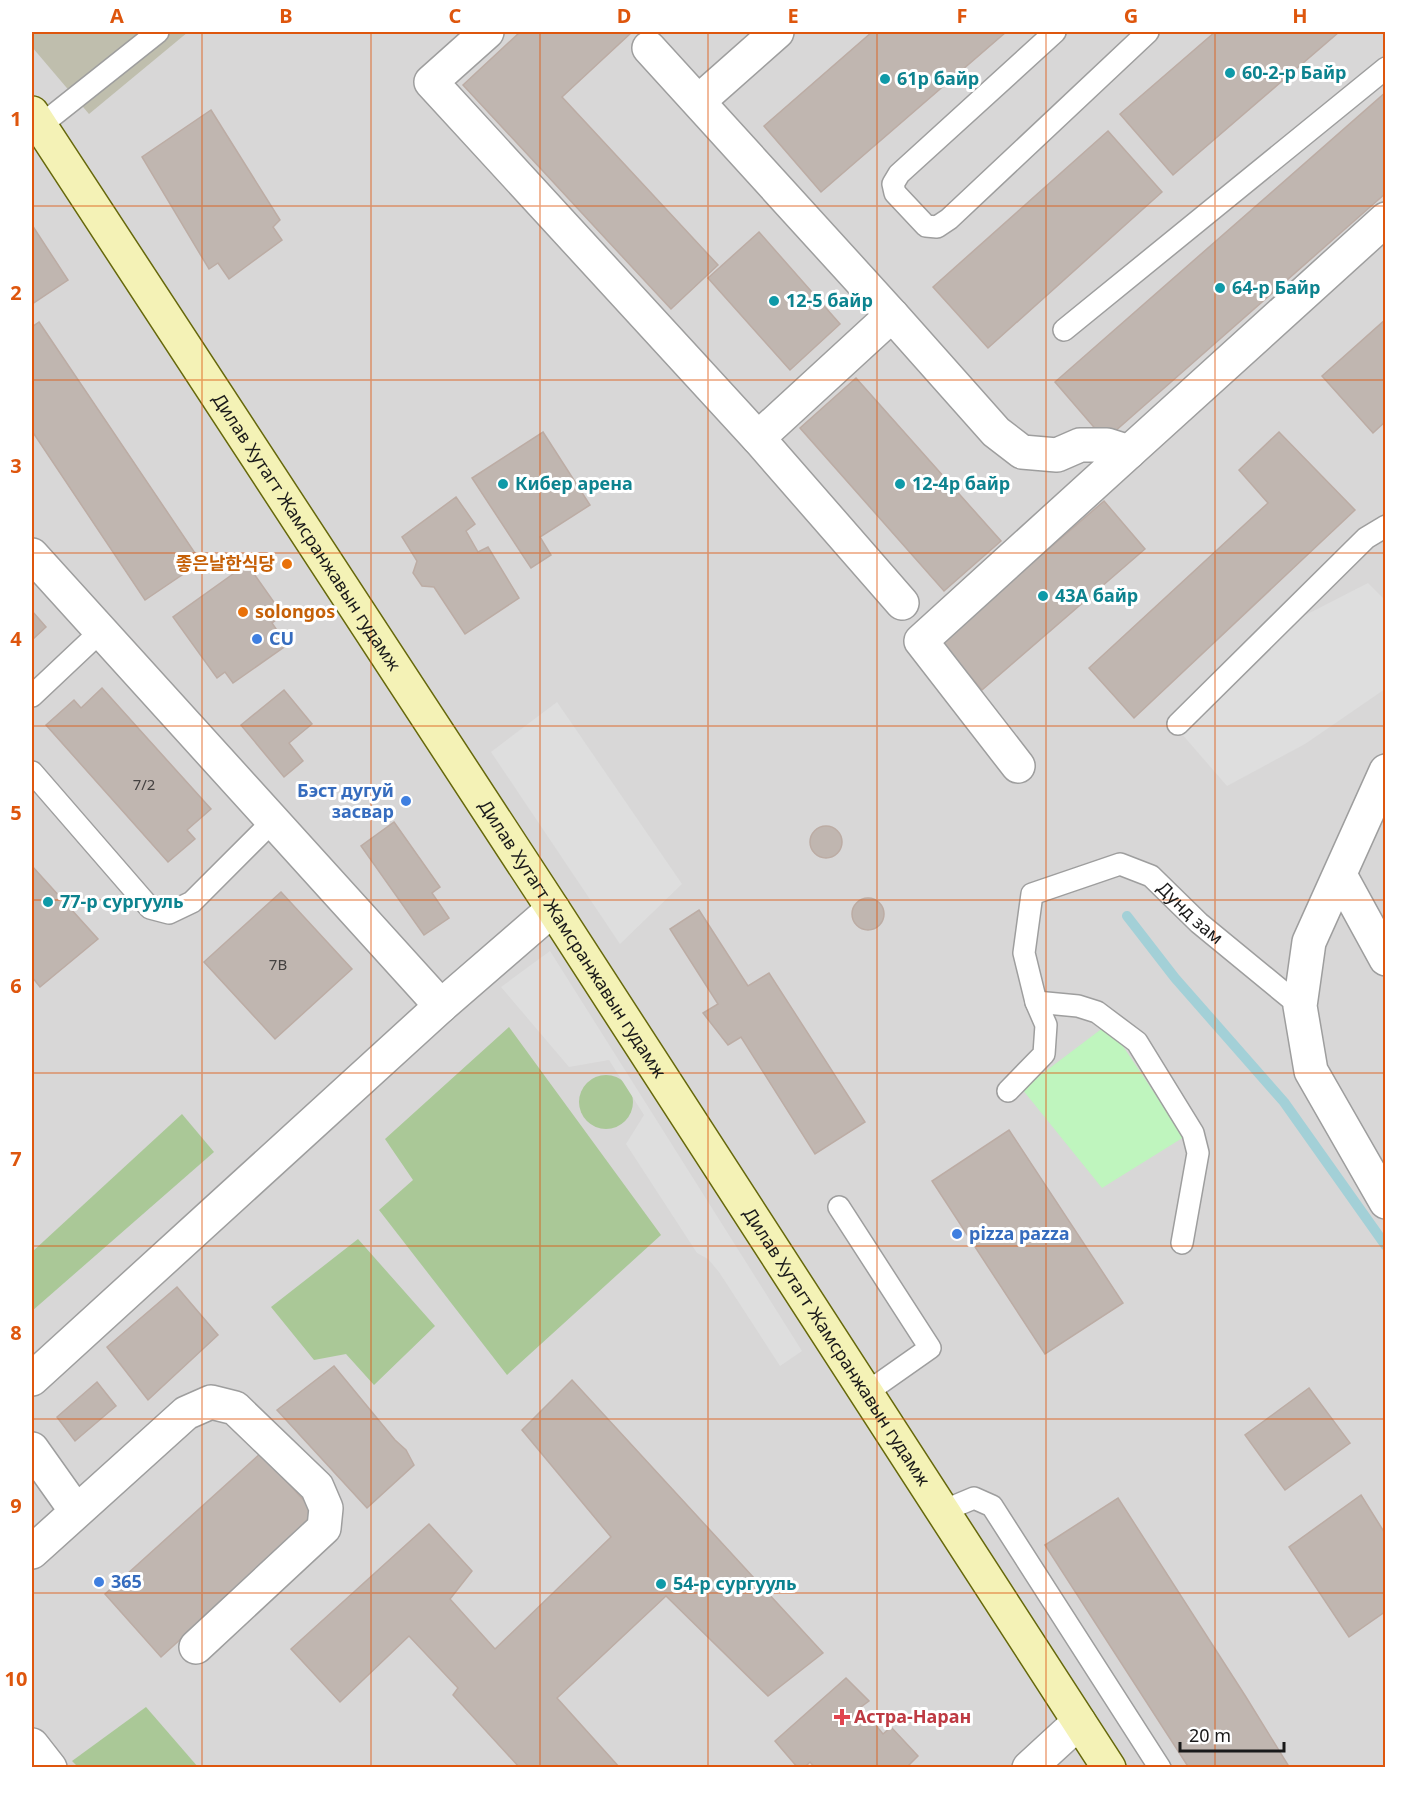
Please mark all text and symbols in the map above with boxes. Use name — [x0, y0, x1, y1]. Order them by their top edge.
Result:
text: A — [110, 2, 124, 29]
text: B — [279, 2, 293, 29]
text: C — [449, 2, 462, 29]
text: D — [617, 2, 631, 29]
text: E — [787, 2, 799, 29]
text: F — [957, 2, 967, 29]
text: G — [1124, 2, 1138, 29]
text: H — [1292, 2, 1308, 29]
place label: 60-2-р Байр — [1242, 60, 1347, 84]
place label: 61р байр — [897, 66, 979, 90]
marker: 60-2-р Байр — [1223, 66, 1237, 80]
marker: 61р байр — [878, 72, 892, 86]
text: 1 — [10, 105, 22, 132]
place label: 64-р Байр — [1232, 275, 1320, 299]
text: 2 — [10, 279, 22, 306]
marker: 64-р Байр — [1213, 281, 1227, 295]
place label: 12-5 байр — [786, 288, 873, 312]
marker: 12-5 байр — [767, 294, 781, 308]
street label: Дилав Хутагт Жамсранжавын гудамж — [208, 388, 407, 675]
text: 3 — [10, 452, 22, 479]
place label: Кибер арена — [515, 471, 633, 495]
place label: 12-4р байр — [912, 471, 1010, 495]
marker: Кибер арена — [496, 477, 510, 491]
marker: 12-4р байр — [893, 477, 907, 491]
place label: 좋은날한식당 — [176, 551, 275, 575]
marker: 좋은날한식당 — [280, 557, 294, 571]
place label: 43А байр — [1055, 583, 1138, 607]
marker: 43А байр — [1036, 589, 1050, 603]
place label: solongos — [255, 599, 335, 623]
marker: solongos — [236, 605, 250, 619]
text: 4 — [10, 625, 22, 652]
place label: CU — [269, 626, 294, 650]
marker: CU — [250, 632, 264, 646]
house number: 7/2 — [133, 774, 155, 794]
place label: Бэст дугуй засвар — [297, 778, 394, 823]
marker: Бэст дугуй засвар — [399, 794, 413, 808]
street label: Дилав Хутагт Жамсранжавын гудамж — [474, 795, 672, 1082]
text: 5 — [10, 799, 22, 826]
street label: Дунд зам — [1153, 876, 1229, 949]
place label: 77-р сургууль — [60, 889, 184, 913]
marker: 77-р сургууль — [41, 895, 55, 909]
house number: 7В — [269, 954, 287, 974]
text: 6 — [10, 972, 22, 999]
text: 7 — [10, 1145, 22, 1172]
street label: Дилав Хутагт Жамсранжавын гудамж — [738, 1203, 936, 1490]
place label: pizza pazza — [969, 1221, 1070, 1245]
marker: pizza pazza — [950, 1227, 964, 1241]
text: 8 — [10, 1319, 22, 1346]
text: 9 — [10, 1492, 22, 1519]
place label: 365 — [111, 1569, 142, 1593]
place label: 54-р сургууль — [673, 1571, 797, 1595]
marker: 365 — [92, 1575, 106, 1589]
marker: 54-р сургууль — [654, 1577, 668, 1591]
text: 10 — [5, 1665, 27, 1692]
place label: Астра-Наран — [854, 1704, 971, 1728]
marker: Астра-Наран — [835, 1710, 849, 1724]
scale bar — [1180, 1715, 1284, 1753]
text: 20 m — [1189, 1723, 1231, 1747]

